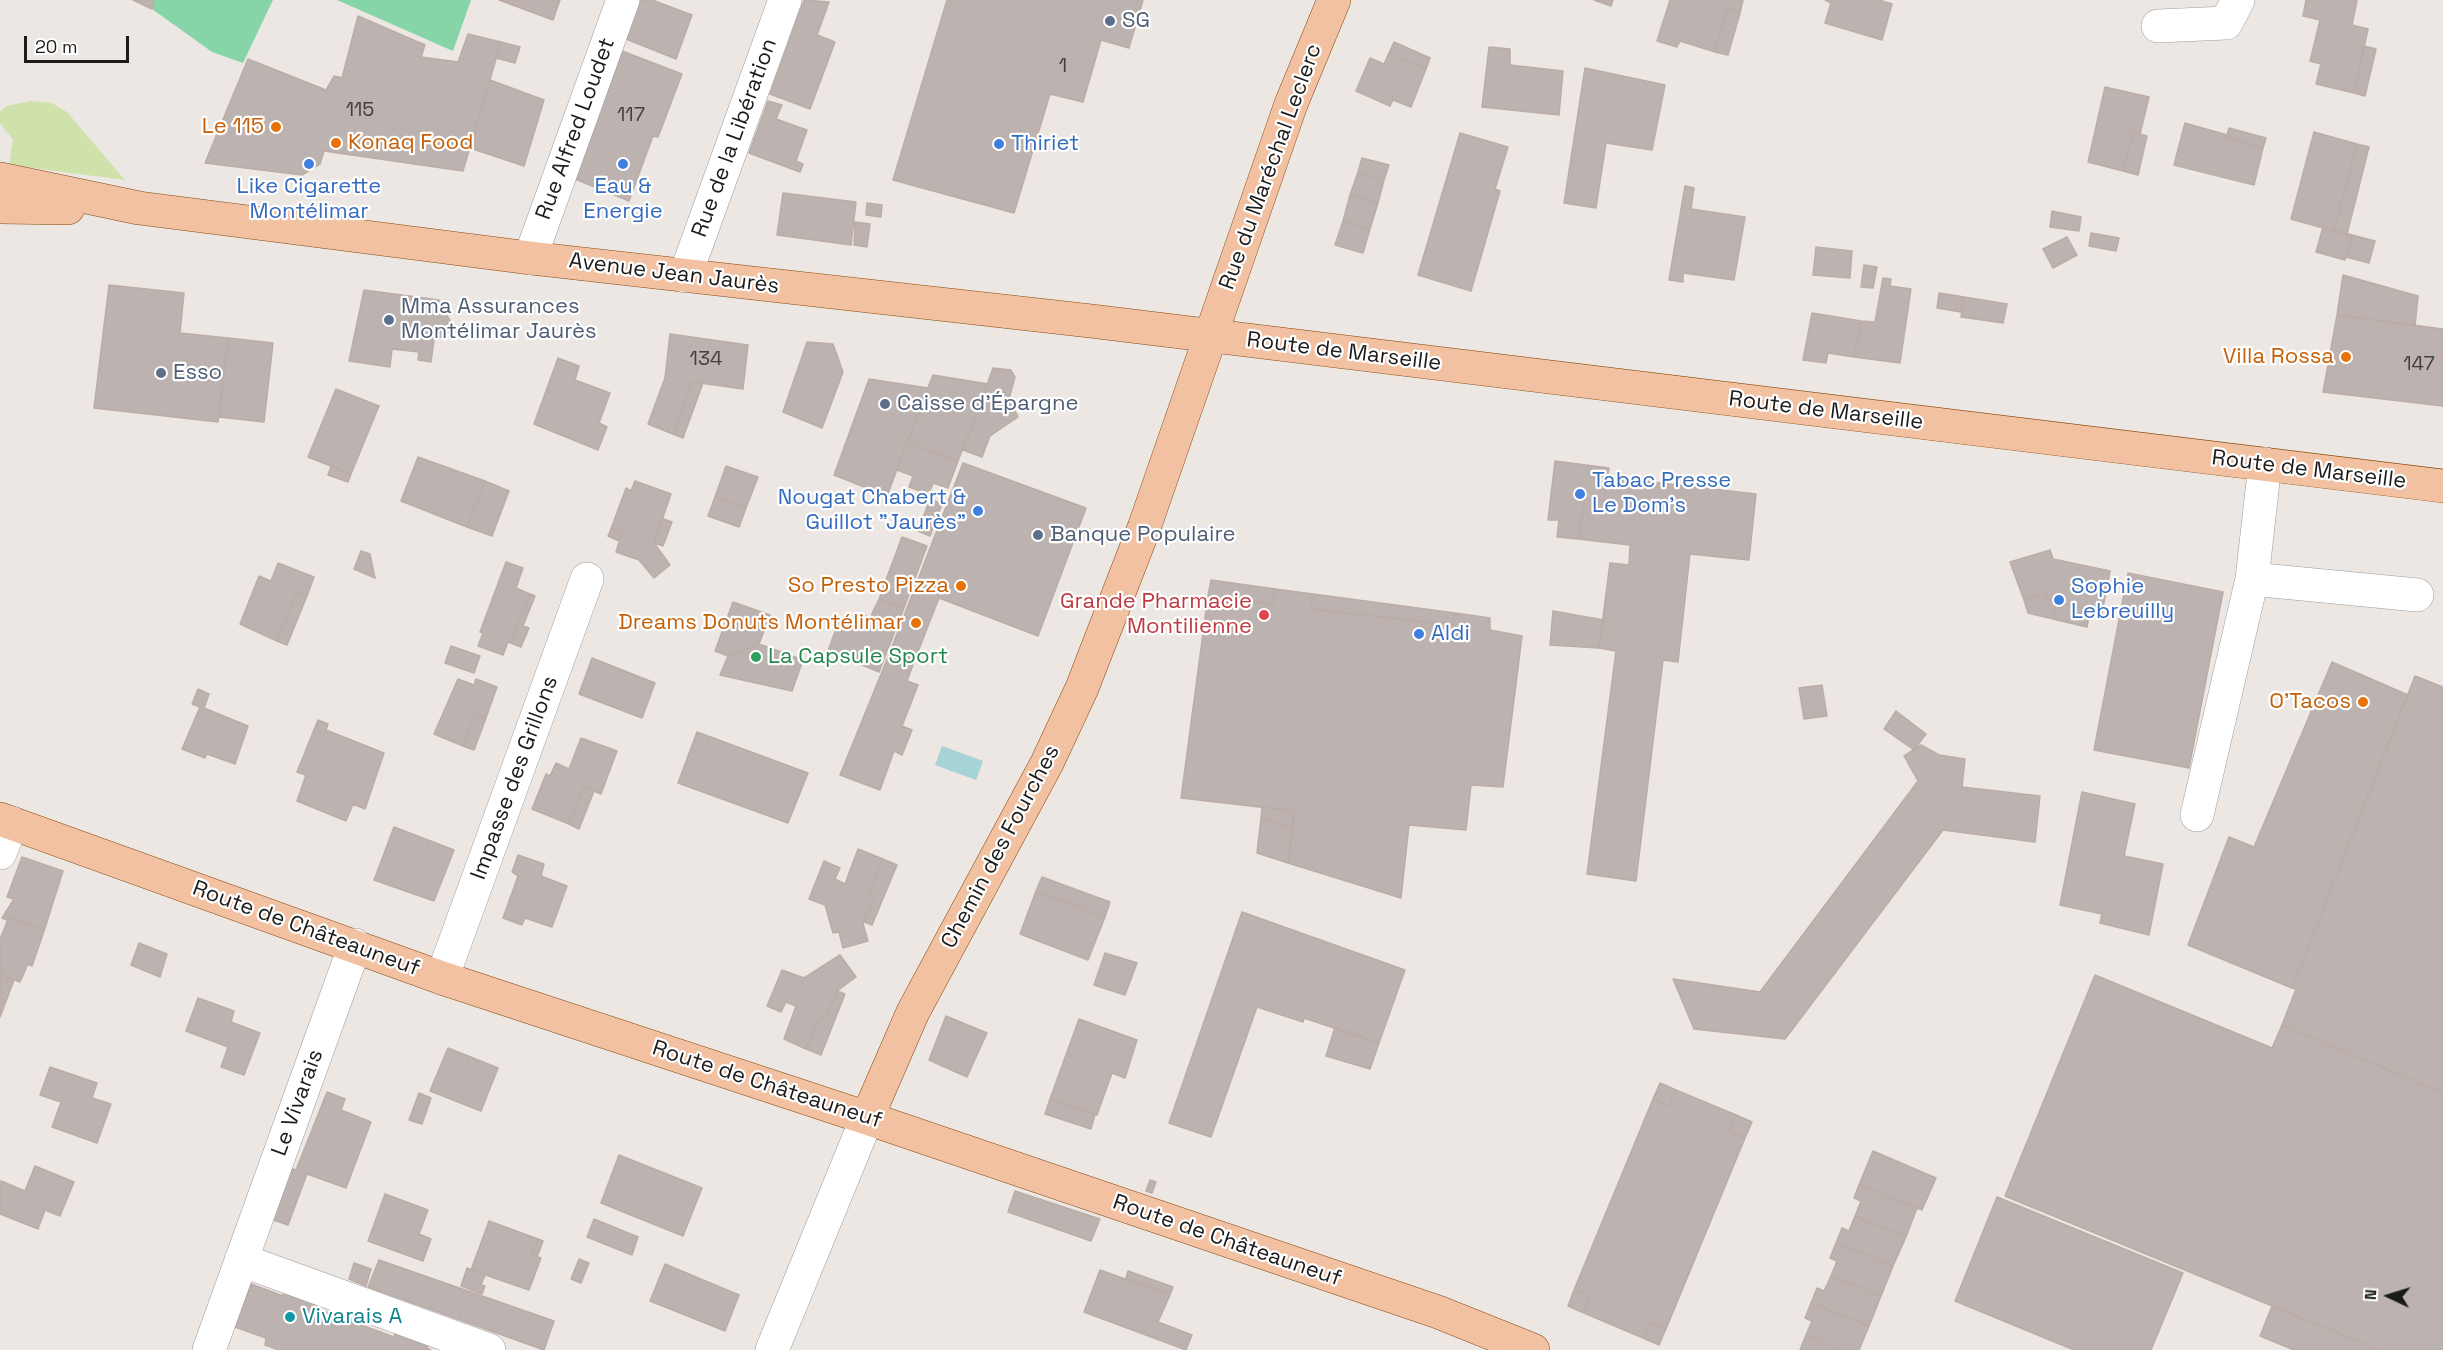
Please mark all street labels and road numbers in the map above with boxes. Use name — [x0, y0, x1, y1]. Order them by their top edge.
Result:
street label: Rue Alfred Loudet — [531, 34, 621, 224]
street label: Rue de la Libération — [687, 35, 783, 241]
street label: Rue du Maréchal Leclerc — [1214, 40, 1328, 294]
street label: Avenue Jean Jaurès — [567, 248, 781, 300]
street label: Route de Marseille — [1245, 327, 1443, 377]
street label: Route de Marseille — [1727, 386, 1925, 436]
street label: Route de Marseille — [2210, 445, 2408, 495]
street label: Impasse des Grillons — [466, 672, 564, 884]
street label: Chemin des Fourches — [936, 741, 1066, 953]
street label: Route de Châteauneuf — [189, 876, 423, 982]
street label: Route de Châteauneuf — [649, 1035, 885, 1135]
street label: Le Vivarais — [267, 1046, 329, 1160]
street label: Route de Châteauneuf — [1109, 1189, 1345, 1293]

